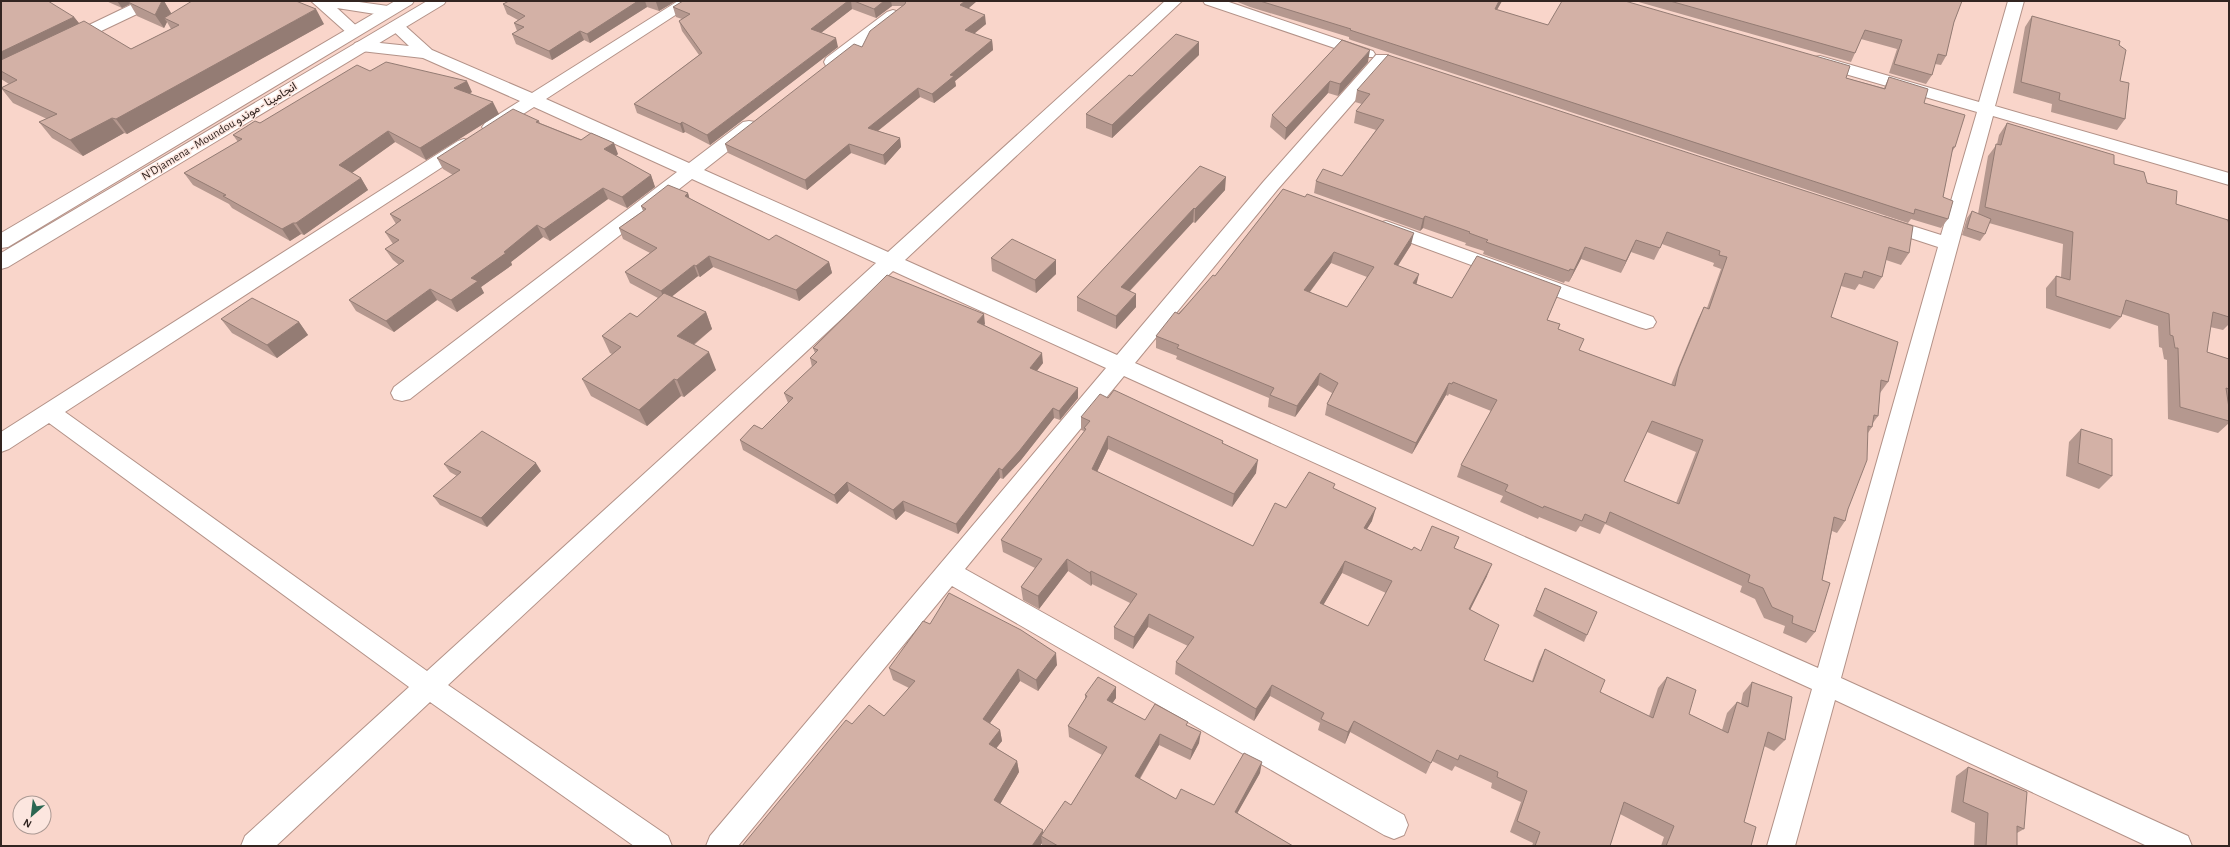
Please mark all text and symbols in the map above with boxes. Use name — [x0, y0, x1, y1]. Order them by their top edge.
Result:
street label: N'Djamena - Moundou انجامينا - موندو — [139, 80, 300, 184]
north arrow — [12, 795, 52, 835]
text: N — [22, 817, 34, 830]

